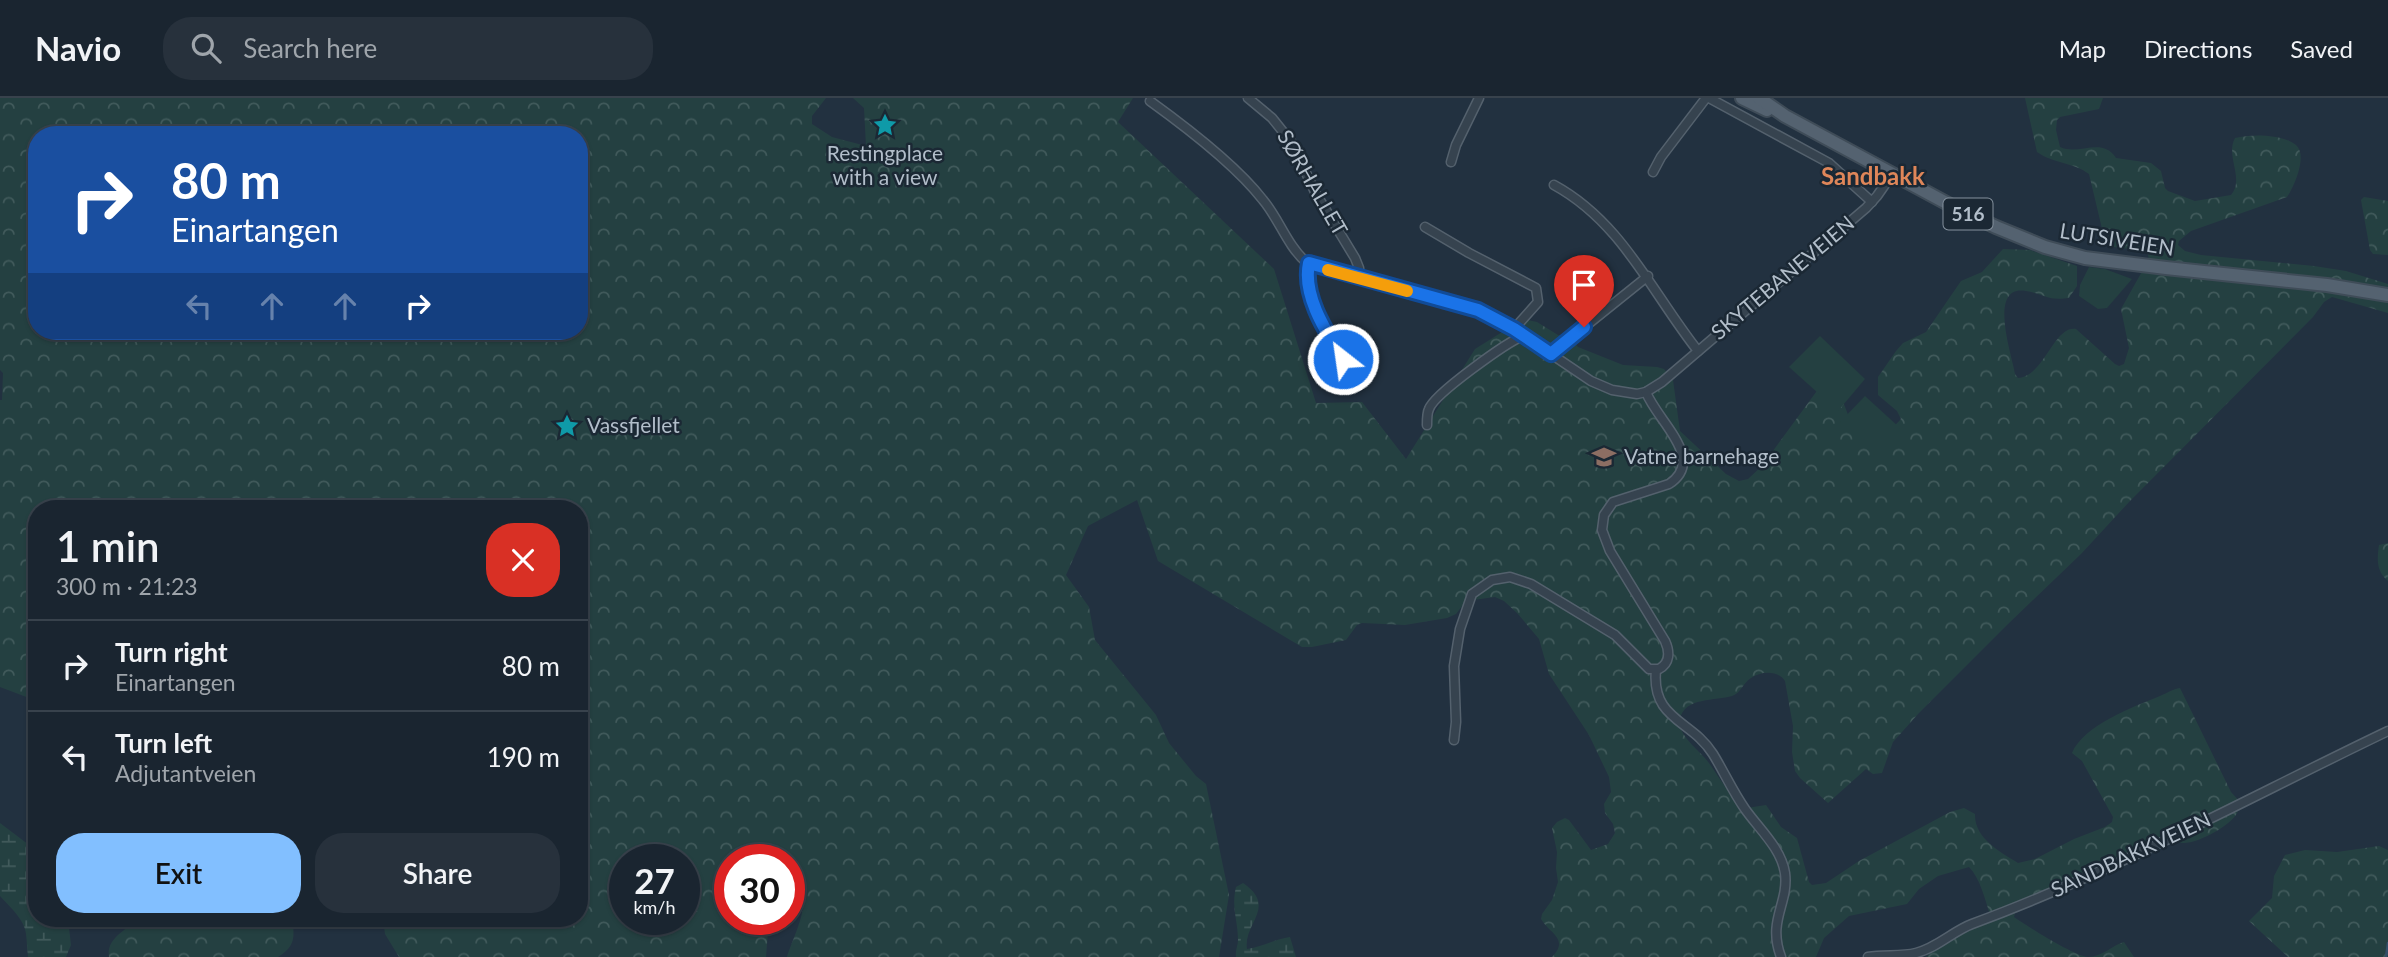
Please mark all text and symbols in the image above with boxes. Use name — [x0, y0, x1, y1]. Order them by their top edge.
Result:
search box — [163, 17, 653, 80]
text: Navio — [35, 28, 121, 68]
icon: search — [187, 29, 225, 67]
text: Search here — [243, 32, 377, 64]
text: Map — [2059, 34, 2106, 63]
text: Directions — [2144, 34, 2252, 63]
text: Saved — [2290, 34, 2353, 63]
place icon: Restingplace with a view — [871, 111, 899, 139]
street label: SØRHALLET — [1273, 125, 1354, 240]
place label: Restingplace with a view — [827, 140, 943, 189]
text: 80 m — [171, 151, 281, 209]
icon: right — [56, 154, 147, 245]
district label: Sandbakk — [1821, 161, 1925, 190]
road number: 516 — [1944, 198, 1993, 230]
text: Einartangen — [171, 210, 339, 249]
street label: SKYTEBANEVEIEN — [1705, 210, 1859, 344]
street label: LUTSIVEIEN — [2058, 217, 2176, 260]
pin — [1554, 255, 1614, 327]
icon: arrive — [1565, 266, 1603, 304]
icon: left — [180, 287, 218, 325]
icon: ahead — [253, 287, 291, 325]
icon: ahead — [326, 287, 364, 325]
icon: right — [399, 287, 437, 325]
position arrow — [1306, 322, 1380, 396]
place icon: Vassfjellet — [553, 412, 581, 440]
place label: Vassfjellet — [587, 412, 680, 437]
school or university icon: Vatne barnehage — [1590, 443, 1618, 471]
place label: Vatne barnehage — [1624, 443, 1779, 468]
text: 1 min — [56, 521, 160, 571]
button: close — [486, 523, 560, 597]
text: 300 m · 21:23 — [56, 572, 198, 600]
text: Turn right — [115, 636, 228, 668]
icon: right — [56, 647, 94, 685]
text: 80 m — [502, 650, 560, 682]
text: Einartangen — [115, 668, 236, 696]
text: Turn left — [115, 727, 212, 759]
icon: left — [56, 738, 94, 776]
text: 190 m — [487, 741, 560, 773]
text: Adjutantveien — [115, 759, 256, 787]
street label: SANDBAKKVEIEN — [2047, 806, 2214, 902]
button: Exit — [56, 833, 301, 913]
button: Share — [315, 833, 560, 913]
speed limit sign: 30 — [714, 844, 805, 935]
text: 27 — [634, 859, 675, 901]
text: km/h — [633, 896, 676, 918]

